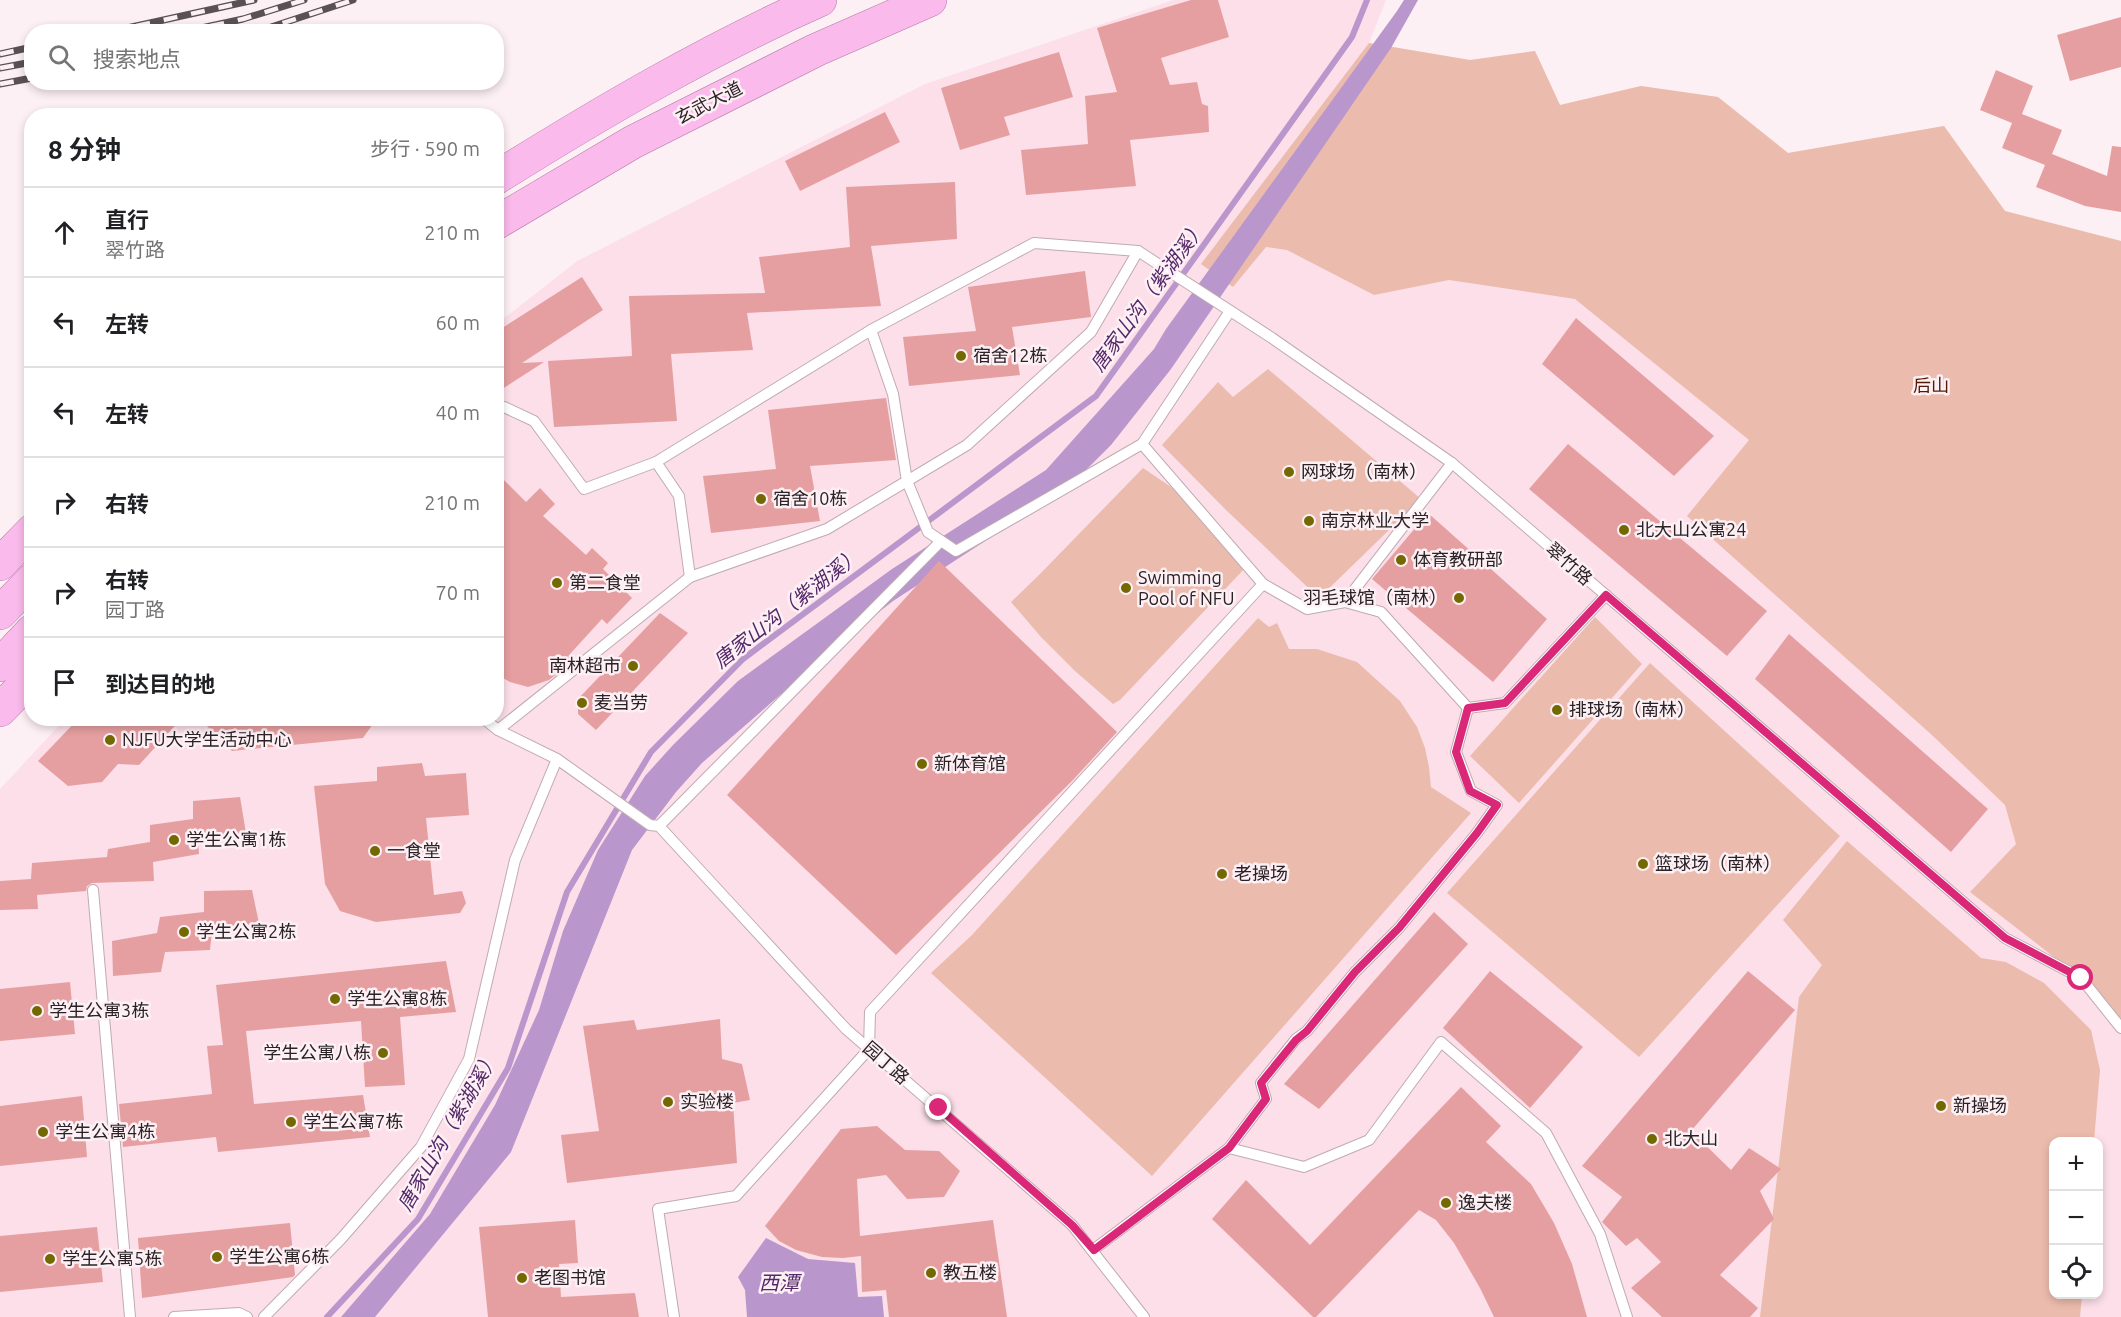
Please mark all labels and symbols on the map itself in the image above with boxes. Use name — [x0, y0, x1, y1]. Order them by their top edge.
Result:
street label: 玄武大道 — [672, 77, 745, 127]
water label: 唐家山沟（紫湖溪） — [1085, 216, 1210, 375]
place label: 宿舍12栋 — [973, 345, 1047, 365]
marker: 宿舍12栋 — [954, 349, 968, 363]
park label: 后山 — [1913, 375, 1949, 395]
place label: 网球场（南林） — [1301, 461, 1427, 481]
marker: 网球场（南林） — [1282, 465, 1296, 479]
place label: 宿舍10栋 — [773, 488, 847, 508]
marker: 宿舍10栋 — [754, 492, 768, 506]
place label: 南京林业大学 — [1321, 510, 1429, 530]
marker: 南京林业大学 — [1302, 514, 1316, 528]
place label: 北大山公寓24 — [1636, 519, 1746, 539]
marker: 北大山公寓24 — [1617, 523, 1631, 537]
street label: 翠竹路 — [1543, 538, 1597, 589]
water label: 唐家山沟（紫湖溪） — [709, 543, 865, 672]
place label: 体育教研部 — [1413, 549, 1503, 569]
marker: 体育教研部 — [1394, 553, 1408, 567]
place label: Swimming Pool of NFU — [1138, 567, 1235, 608]
place label: 第二食堂 — [569, 572, 641, 592]
marker: 第二食堂 — [550, 576, 564, 590]
marker: Swimming Pool of NFU — [1119, 581, 1133, 595]
place label: 羽毛球馆（南林） — [1303, 587, 1447, 607]
marker: 羽毛球馆（南林） — [1452, 591, 1466, 605]
place label: 南林超市 — [549, 655, 621, 675]
marker: 南林超市 — [626, 659, 640, 673]
place label: 麦当劳 — [594, 692, 648, 712]
marker: 麦当劳 — [575, 696, 589, 710]
place label: 排球场（南林） — [1569, 699, 1695, 719]
marker: 排球场（南林） — [1550, 703, 1564, 717]
place label: NJFU大学生活动中心 — [122, 729, 291, 749]
marker: NJFU大学生活动中心 — [103, 733, 117, 747]
place label: 新体育馆 — [934, 753, 1006, 773]
marker: 新体育馆 — [915, 757, 929, 771]
place label: 学生公寓1栋 — [186, 829, 286, 849]
marker: 学生公寓1栋 — [167, 833, 181, 847]
place label: 一食堂 — [387, 840, 441, 860]
marker: 一食堂 — [368, 844, 382, 858]
place label: 篮球场（南林） — [1655, 853, 1781, 873]
marker: 篮球场（南林） — [1636, 857, 1650, 871]
place label: 老操场 — [1234, 863, 1288, 883]
marker: 老操场 — [1215, 867, 1229, 881]
place label: 学生公寓2栋 — [196, 921, 296, 941]
marker: 学生公寓2栋 — [177, 925, 191, 939]
route start — [2067, 964, 2093, 990]
place label: 学生公寓8栋 — [347, 988, 447, 1008]
marker: 学生公寓8栋 — [328, 992, 342, 1006]
place label: 学生公寓3栋 — [49, 1000, 149, 1020]
marker: 学生公寓3栋 — [30, 1004, 44, 1018]
street label: 园丁路 — [860, 1037, 914, 1088]
place label: 学生公寓八栋 — [263, 1042, 371, 1062]
marker: 学生公寓八栋 — [376, 1046, 390, 1060]
water label: 唐家山沟（紫湖溪） — [393, 1047, 503, 1214]
place label: 实验楼 — [680, 1091, 734, 1111]
route end — [925, 1094, 951, 1120]
marker: 实验楼 — [661, 1095, 675, 1109]
place label: 新操场 — [1953, 1095, 2007, 1115]
marker: 新操场 — [1934, 1099, 1948, 1113]
place label: 学生公寓7栋 — [303, 1111, 403, 1131]
marker: 学生公寓7栋 — [284, 1115, 298, 1129]
place label: 学生公寓4栋 — [55, 1121, 155, 1141]
marker: 学生公寓4栋 — [36, 1125, 50, 1139]
place label: 北大山 — [1664, 1128, 1718, 1148]
marker: 北大山 — [1645, 1132, 1659, 1146]
place label: 逸夫楼 — [1458, 1192, 1512, 1212]
marker: 逸夫楼 — [1439, 1196, 1453, 1210]
place label: 学生公寓6栋 — [229, 1246, 329, 1266]
place label: 学生公寓5栋 — [62, 1248, 162, 1268]
marker: 学生公寓6栋 — [210, 1250, 224, 1264]
marker: 学生公寓5栋 — [43, 1252, 57, 1266]
place label: 教五楼 — [943, 1262, 997, 1282]
marker: 教五楼 — [924, 1266, 938, 1280]
place label: 老图书馆 — [534, 1267, 606, 1287]
marker: 老图书馆 — [515, 1271, 529, 1285]
water label: 西潭 — [759, 1271, 803, 1294]

